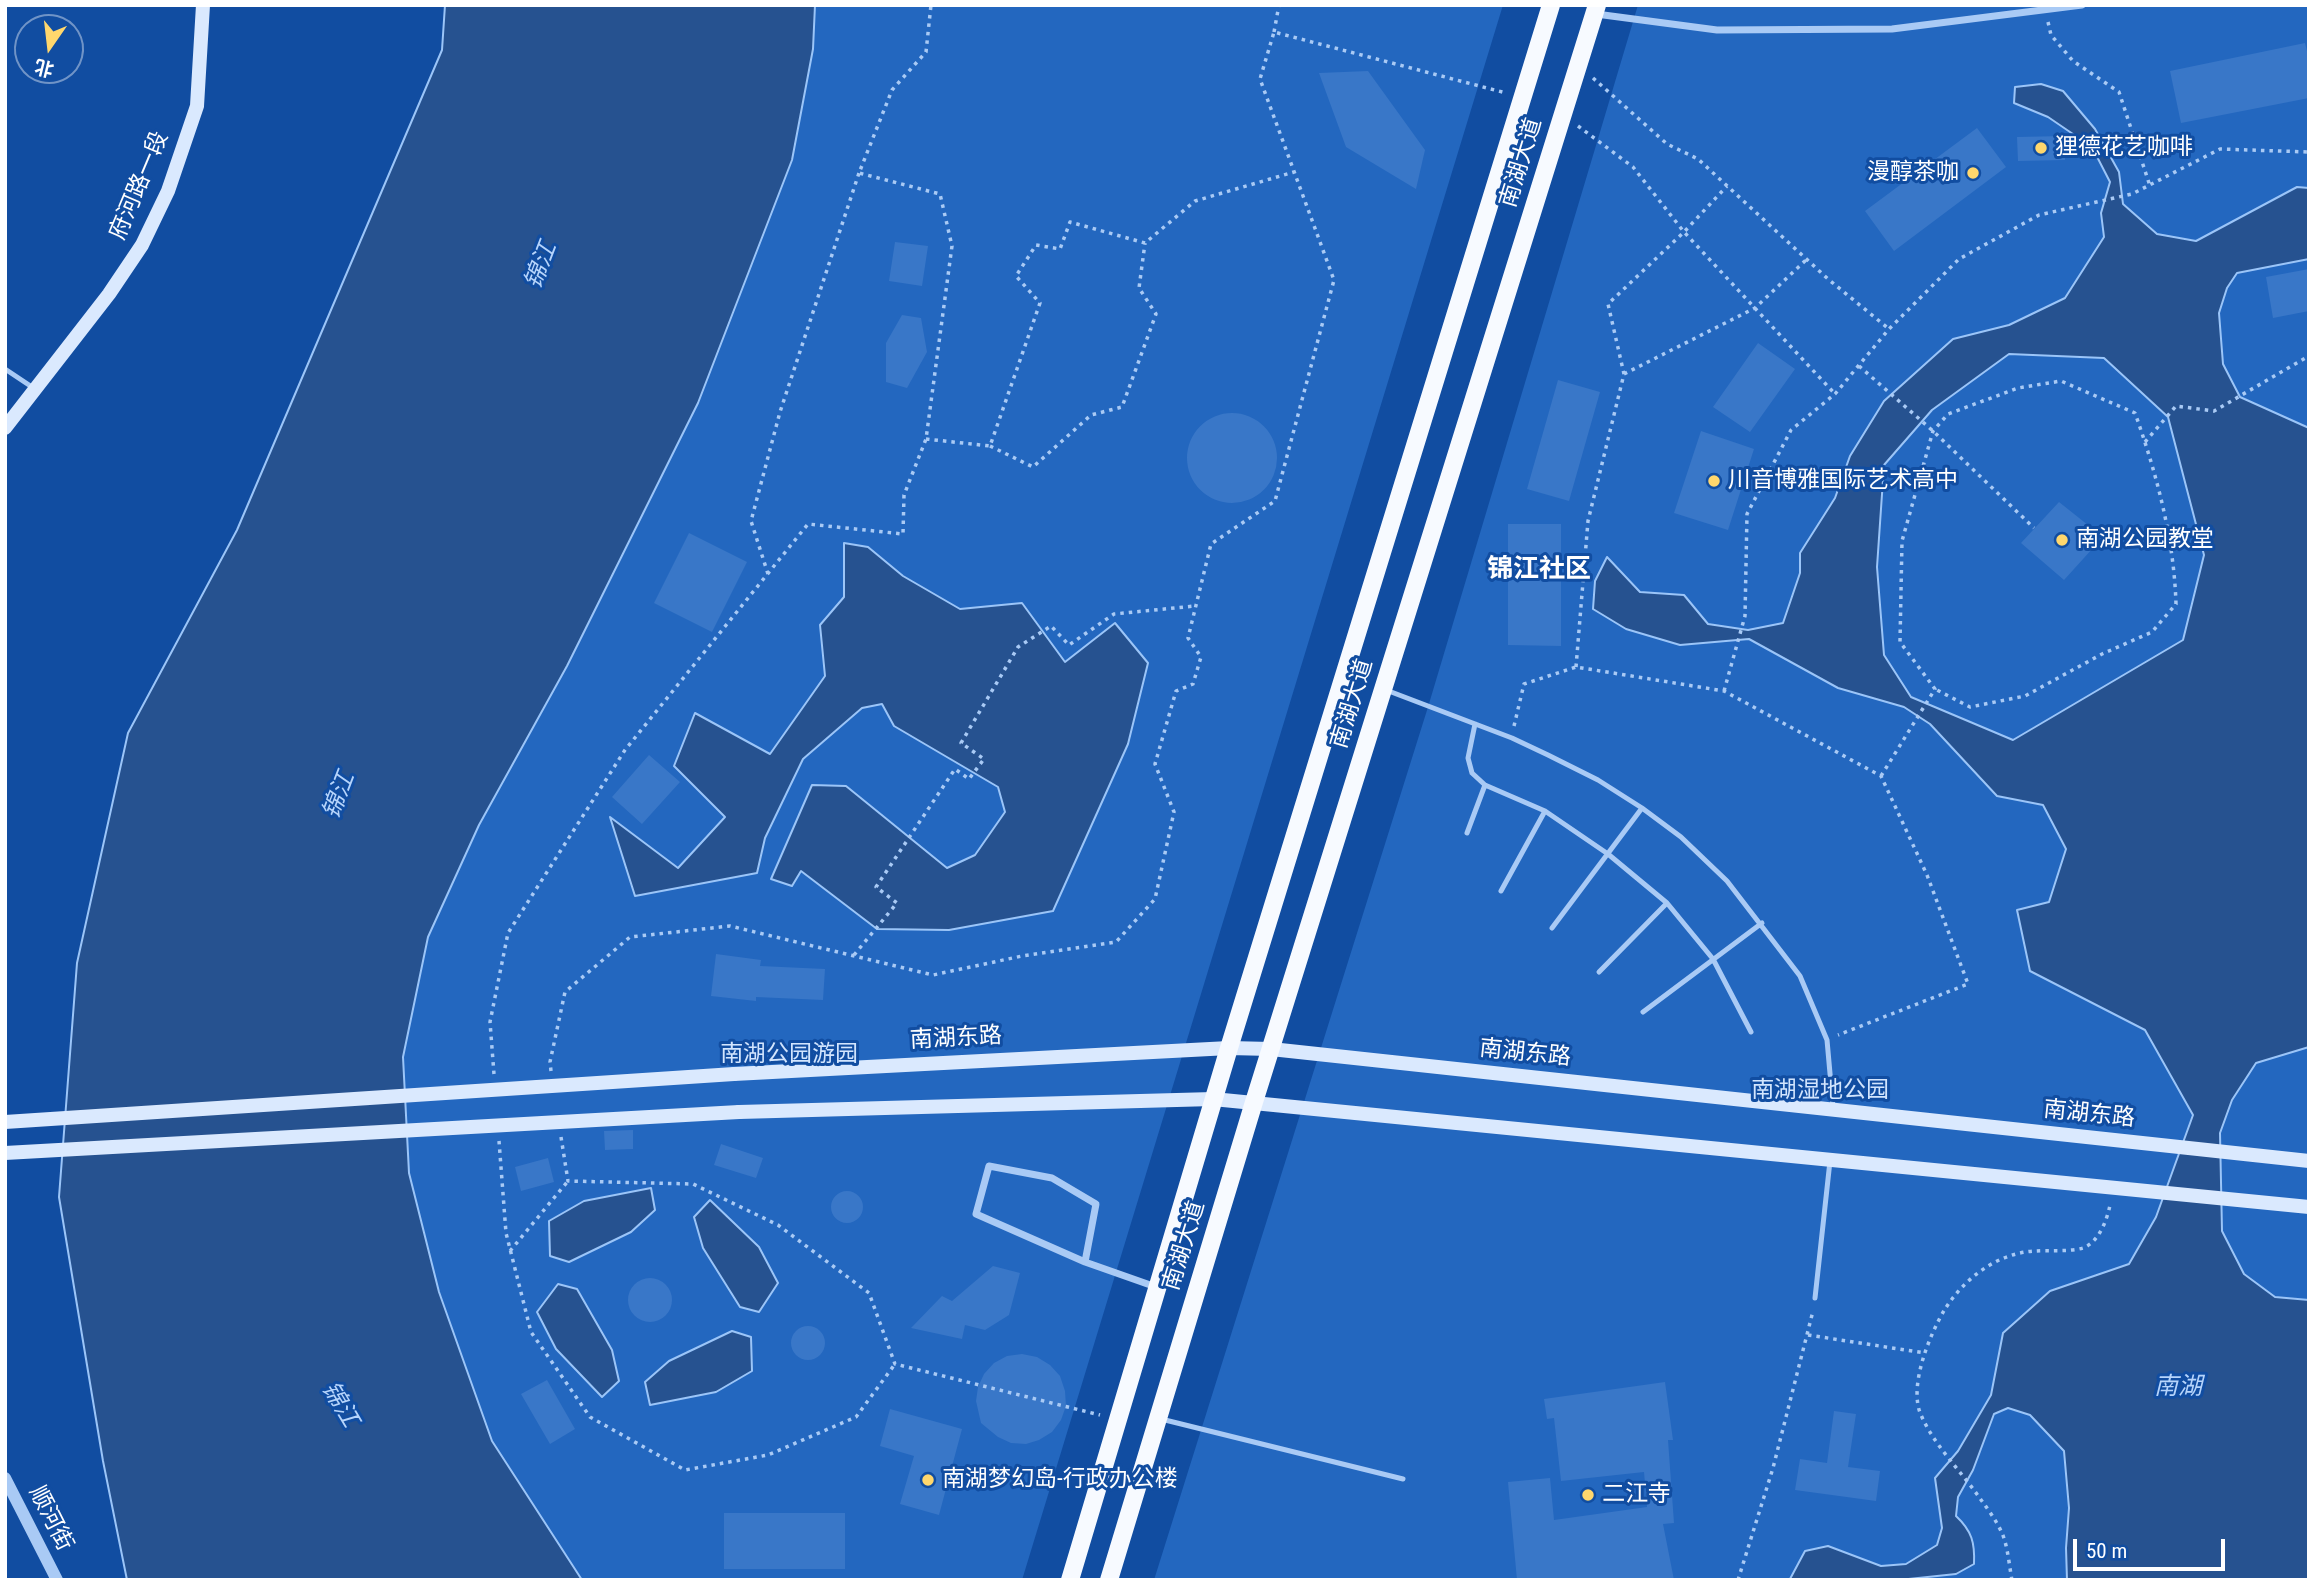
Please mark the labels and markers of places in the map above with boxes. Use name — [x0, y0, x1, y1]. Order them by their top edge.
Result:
place label: 狸德花艺咖啡 — [2055, 134, 2193, 162]
marker: 狸德花艺咖啡 — [2033, 140, 2049, 156]
place label: 漫醇茶咖 — [1867, 159, 1959, 187]
marker: 漫醇茶咖 — [1965, 165, 1981, 181]
place label: 川音博雅国际艺术高中 — [1728, 467, 1958, 495]
marker: 川音博雅国际艺术高中 — [1706, 473, 1722, 489]
place label: 南湖公园教堂 — [2076, 526, 2214, 554]
marker: 南湖公园教堂 — [2054, 532, 2070, 548]
place label: 南湖梦幻岛-行政办公楼 — [942, 1466, 1178, 1494]
marker: 南湖梦幻岛-行政办公楼 — [920, 1472, 936, 1488]
place label: 二江寺 — [1602, 1481, 1671, 1509]
marker: 二江寺 — [1580, 1487, 1596, 1503]

